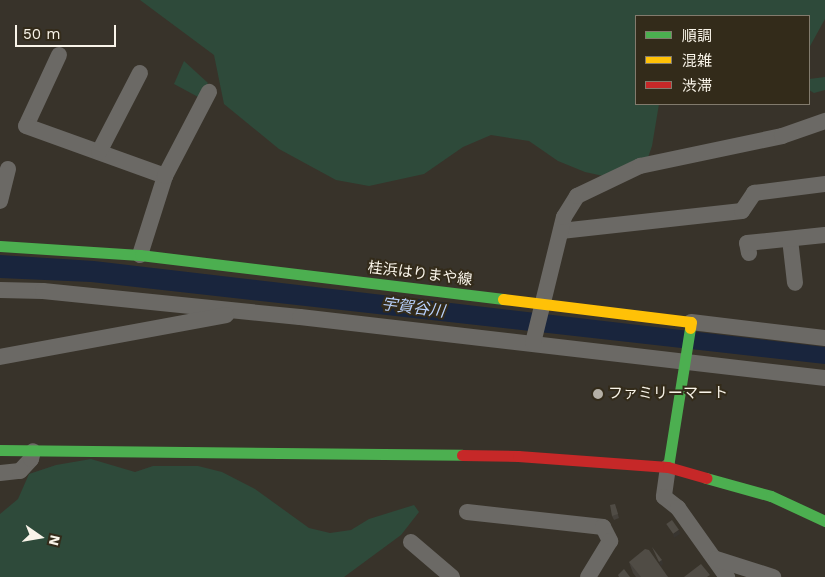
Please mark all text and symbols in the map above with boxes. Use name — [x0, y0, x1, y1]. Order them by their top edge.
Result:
scale bar — [18, 15, 119, 47]
legend — [635, 15, 810, 105]
text: 50 m — [23, 25, 60, 43]
text: 順調 — [682, 27, 712, 45]
text: 混雑 — [682, 52, 712, 70]
text: 渋滞 — [682, 77, 712, 95]
street label: 桂浜はりまや線 — [367, 259, 473, 289]
water label: 宇賀谷川 — [380, 295, 446, 321]
place label: ファミリーマート — [608, 385, 728, 403]
marker: ファミリーマート — [592, 388, 604, 400]
north arrow — [15, 512, 65, 562]
text: N — [46, 534, 64, 547]

